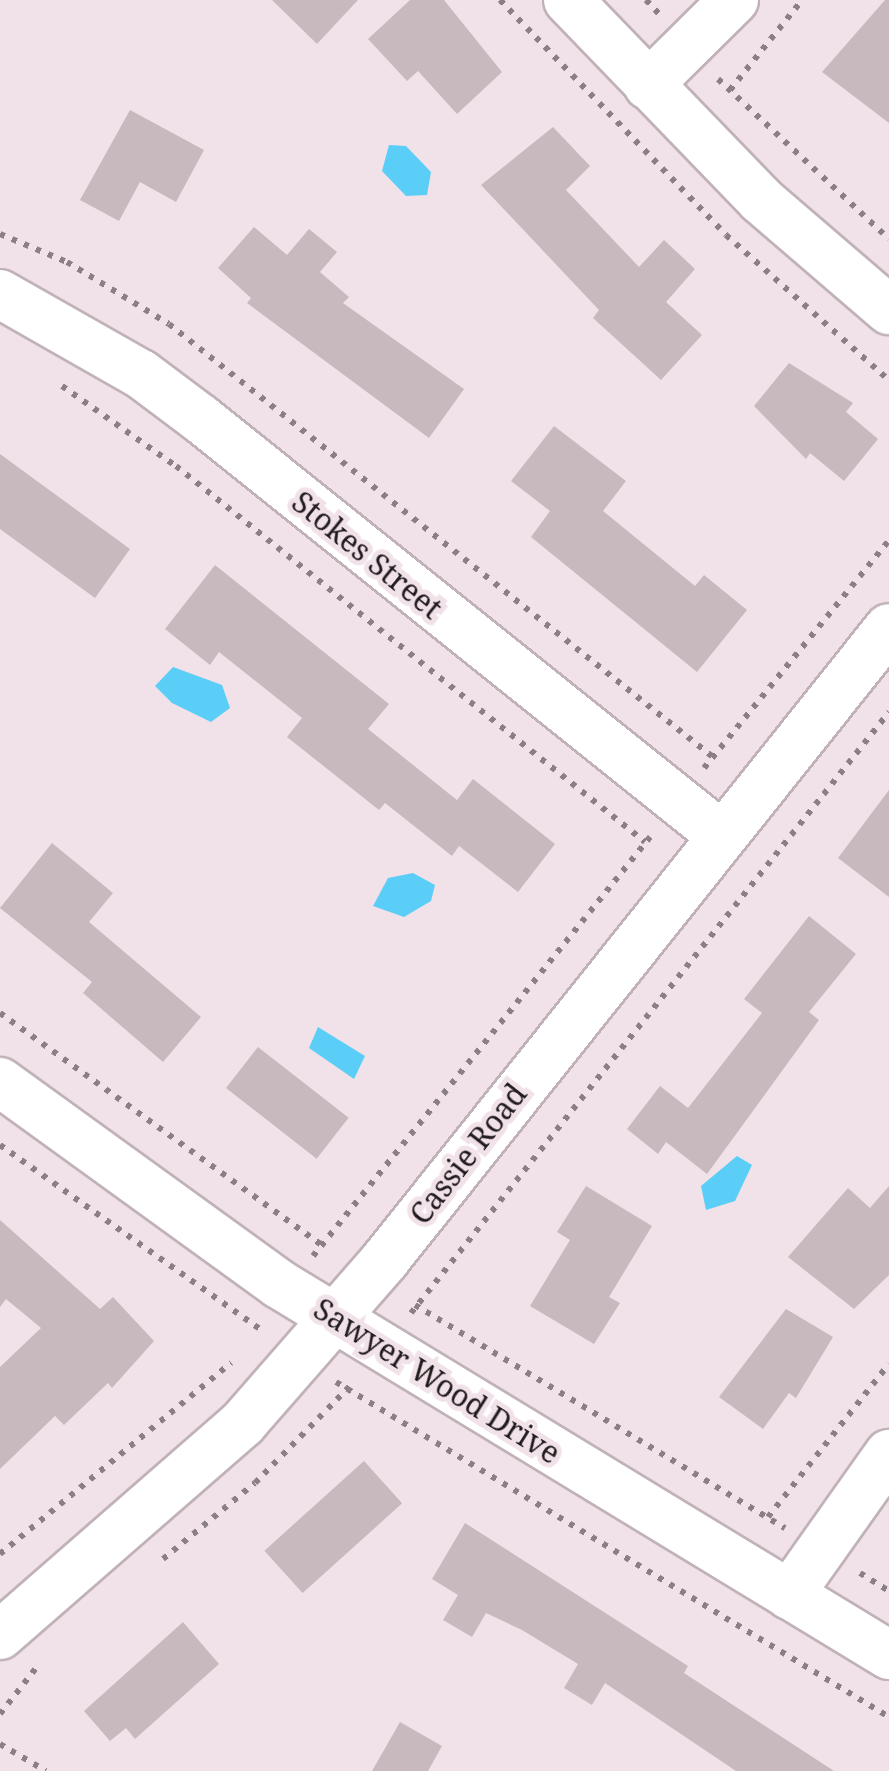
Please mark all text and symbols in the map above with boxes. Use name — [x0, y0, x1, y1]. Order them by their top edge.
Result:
street label: Stokes Street — [285, 484, 449, 626]
street label: Cassie Road — [402, 1077, 534, 1231]
street label: Sawyer Wood Drive — [307, 1291, 567, 1471]

